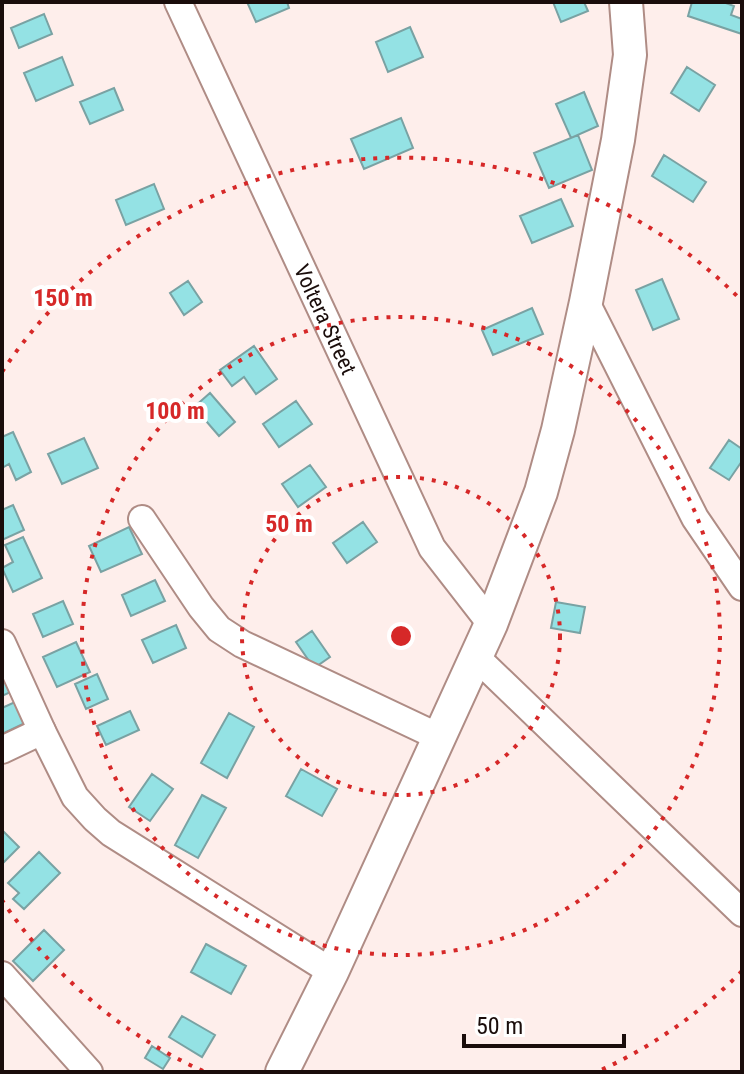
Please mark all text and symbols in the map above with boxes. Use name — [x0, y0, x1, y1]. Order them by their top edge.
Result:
street label: Voltera Street — [289, 261, 361, 378]
text: 150 m — [33, 284, 93, 312]
text: 100 m — [145, 397, 205, 425]
text: 50 m — [265, 510, 313, 538]
centre of rings — [387, 622, 415, 650]
scale bar — [464, 998, 624, 1048]
text: 50 m — [476, 1012, 523, 1040]

